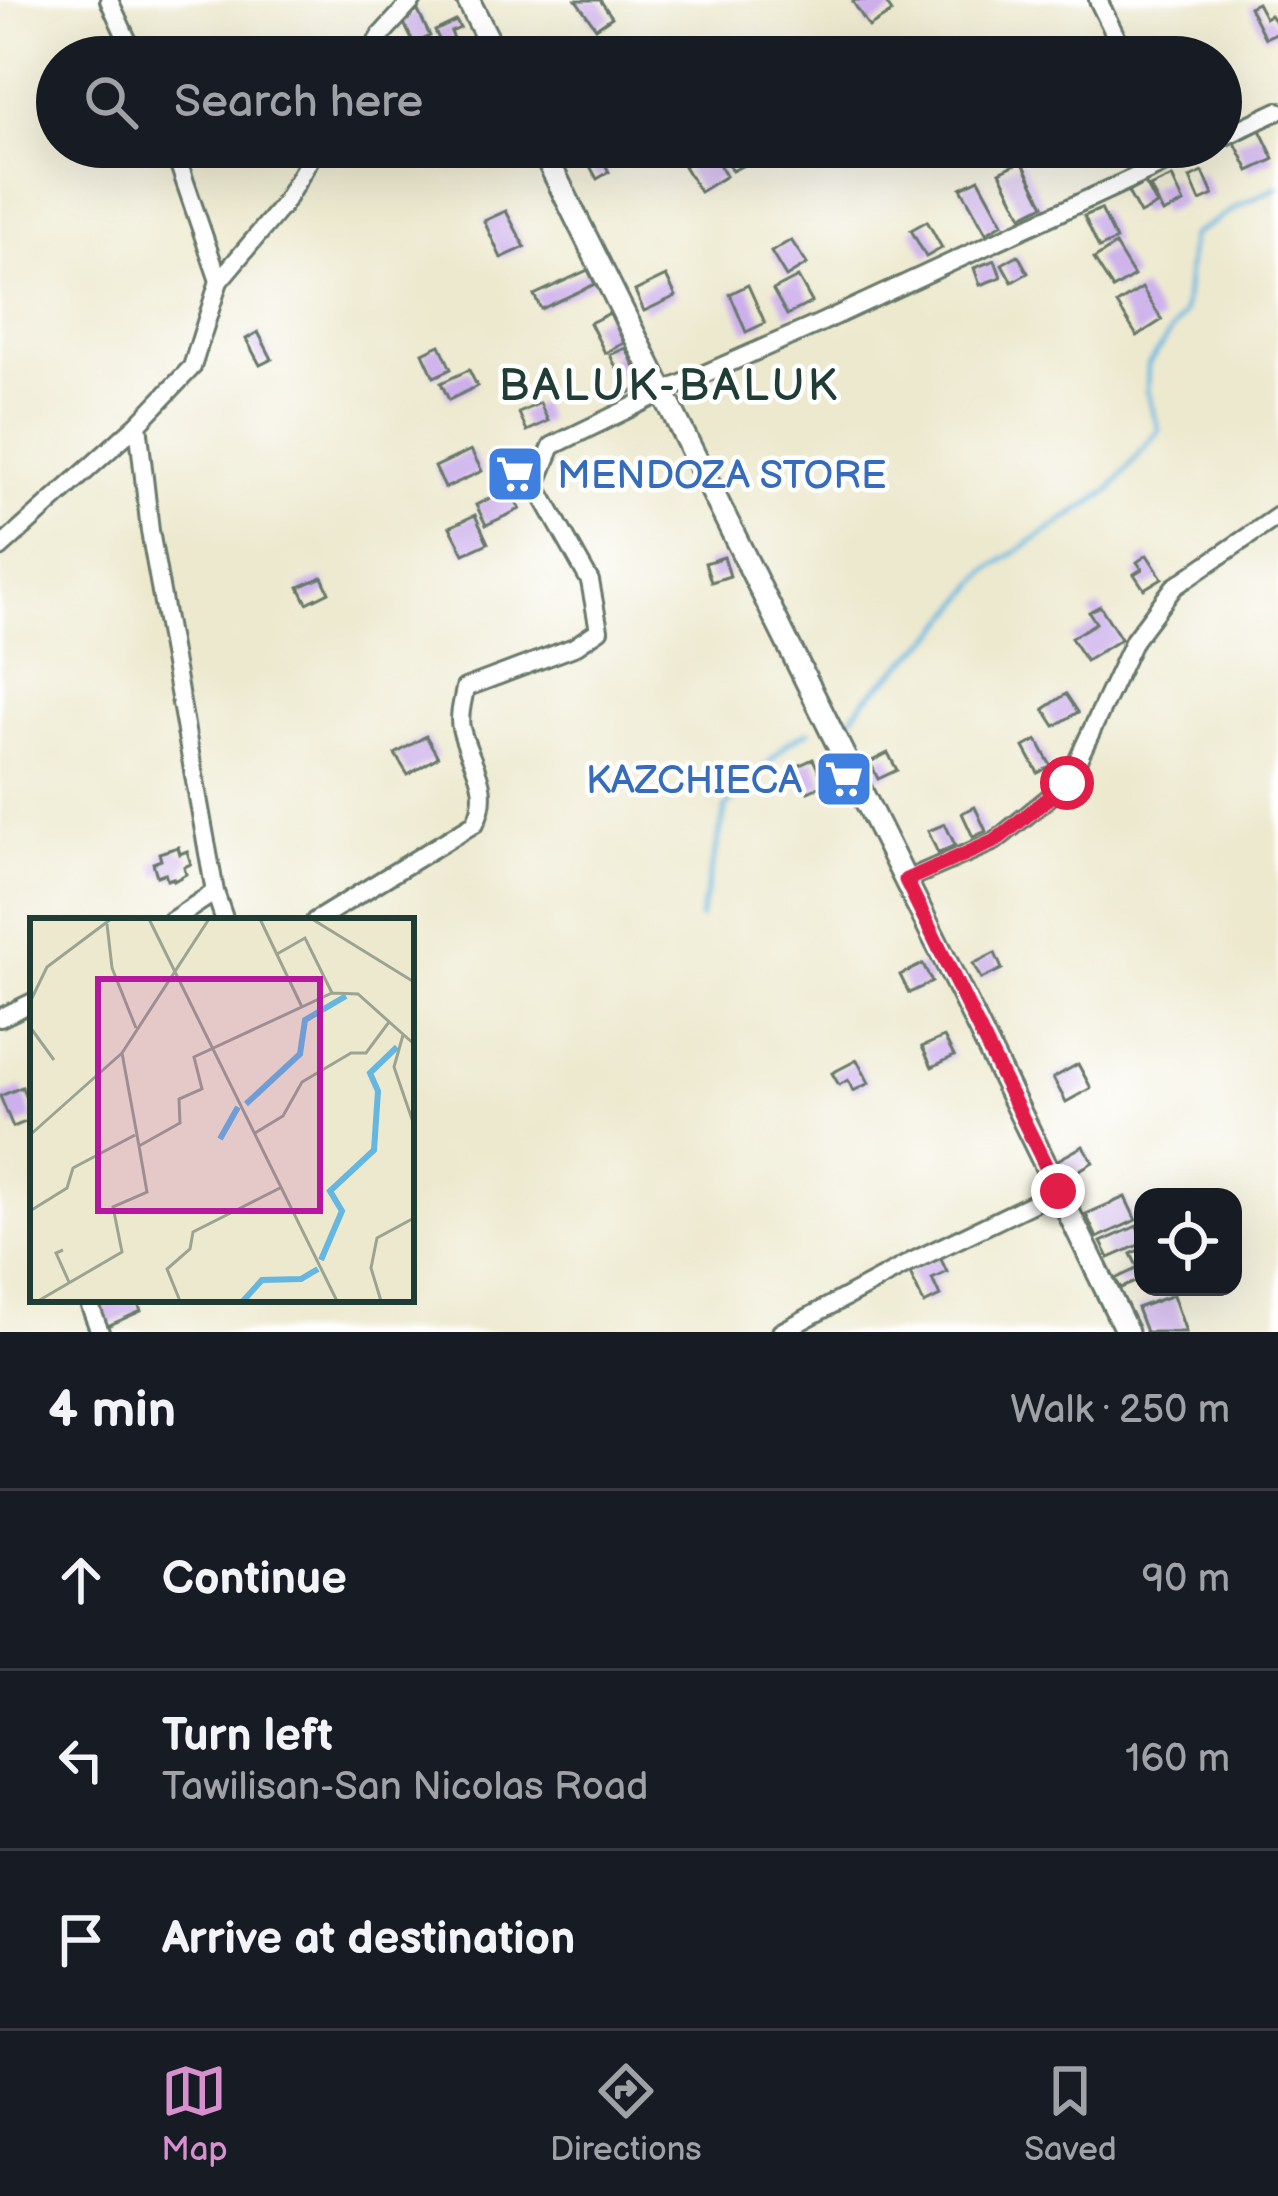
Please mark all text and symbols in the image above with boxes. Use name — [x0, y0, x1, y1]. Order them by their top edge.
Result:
search box — [36, 36, 1242, 168]
icon: search — [78, 69, 144, 135]
text: Search here — [174, 75, 423, 130]
district label: BALUK-BALUK — [499, 359, 839, 414]
supermarket icon: MENDOZA STORE — [484, 443, 546, 505]
place label: MENDOZA STORE — [557, 453, 887, 500]
supermarket icon: KAZCHIECA — [813, 748, 875, 810]
route start — [1040, 756, 1094, 810]
place label: KAZCHIECA — [586, 758, 802, 805]
inset map — [30, 918, 414, 1302]
route end — [1031, 1164, 1085, 1218]
map controls — [1134, 1188, 1242, 1296]
button: locate — [1134, 1188, 1242, 1296]
text: 4 min — [48, 1380, 176, 1441]
text: Walk · 250 m — [1010, 1387, 1230, 1434]
icon: ahead — [48, 1547, 114, 1613]
text: Continue — [162, 1552, 347, 1607]
text: 90 m — [1142, 1556, 1230, 1603]
text: Turn left — [162, 1709, 333, 1764]
icon: left — [48, 1727, 114, 1793]
text: 160 m — [1125, 1736, 1230, 1783]
text: Tawilisan-San Nicolas Road — [162, 1764, 648, 1811]
icon: arrive — [48, 1907, 114, 1973]
text: Arrive at destination — [162, 1912, 575, 1967]
tab: Map — [161, 2058, 228, 2170]
tab: Directions — [550, 2058, 702, 2170]
tab: Saved — [1024, 2058, 1117, 2170]

